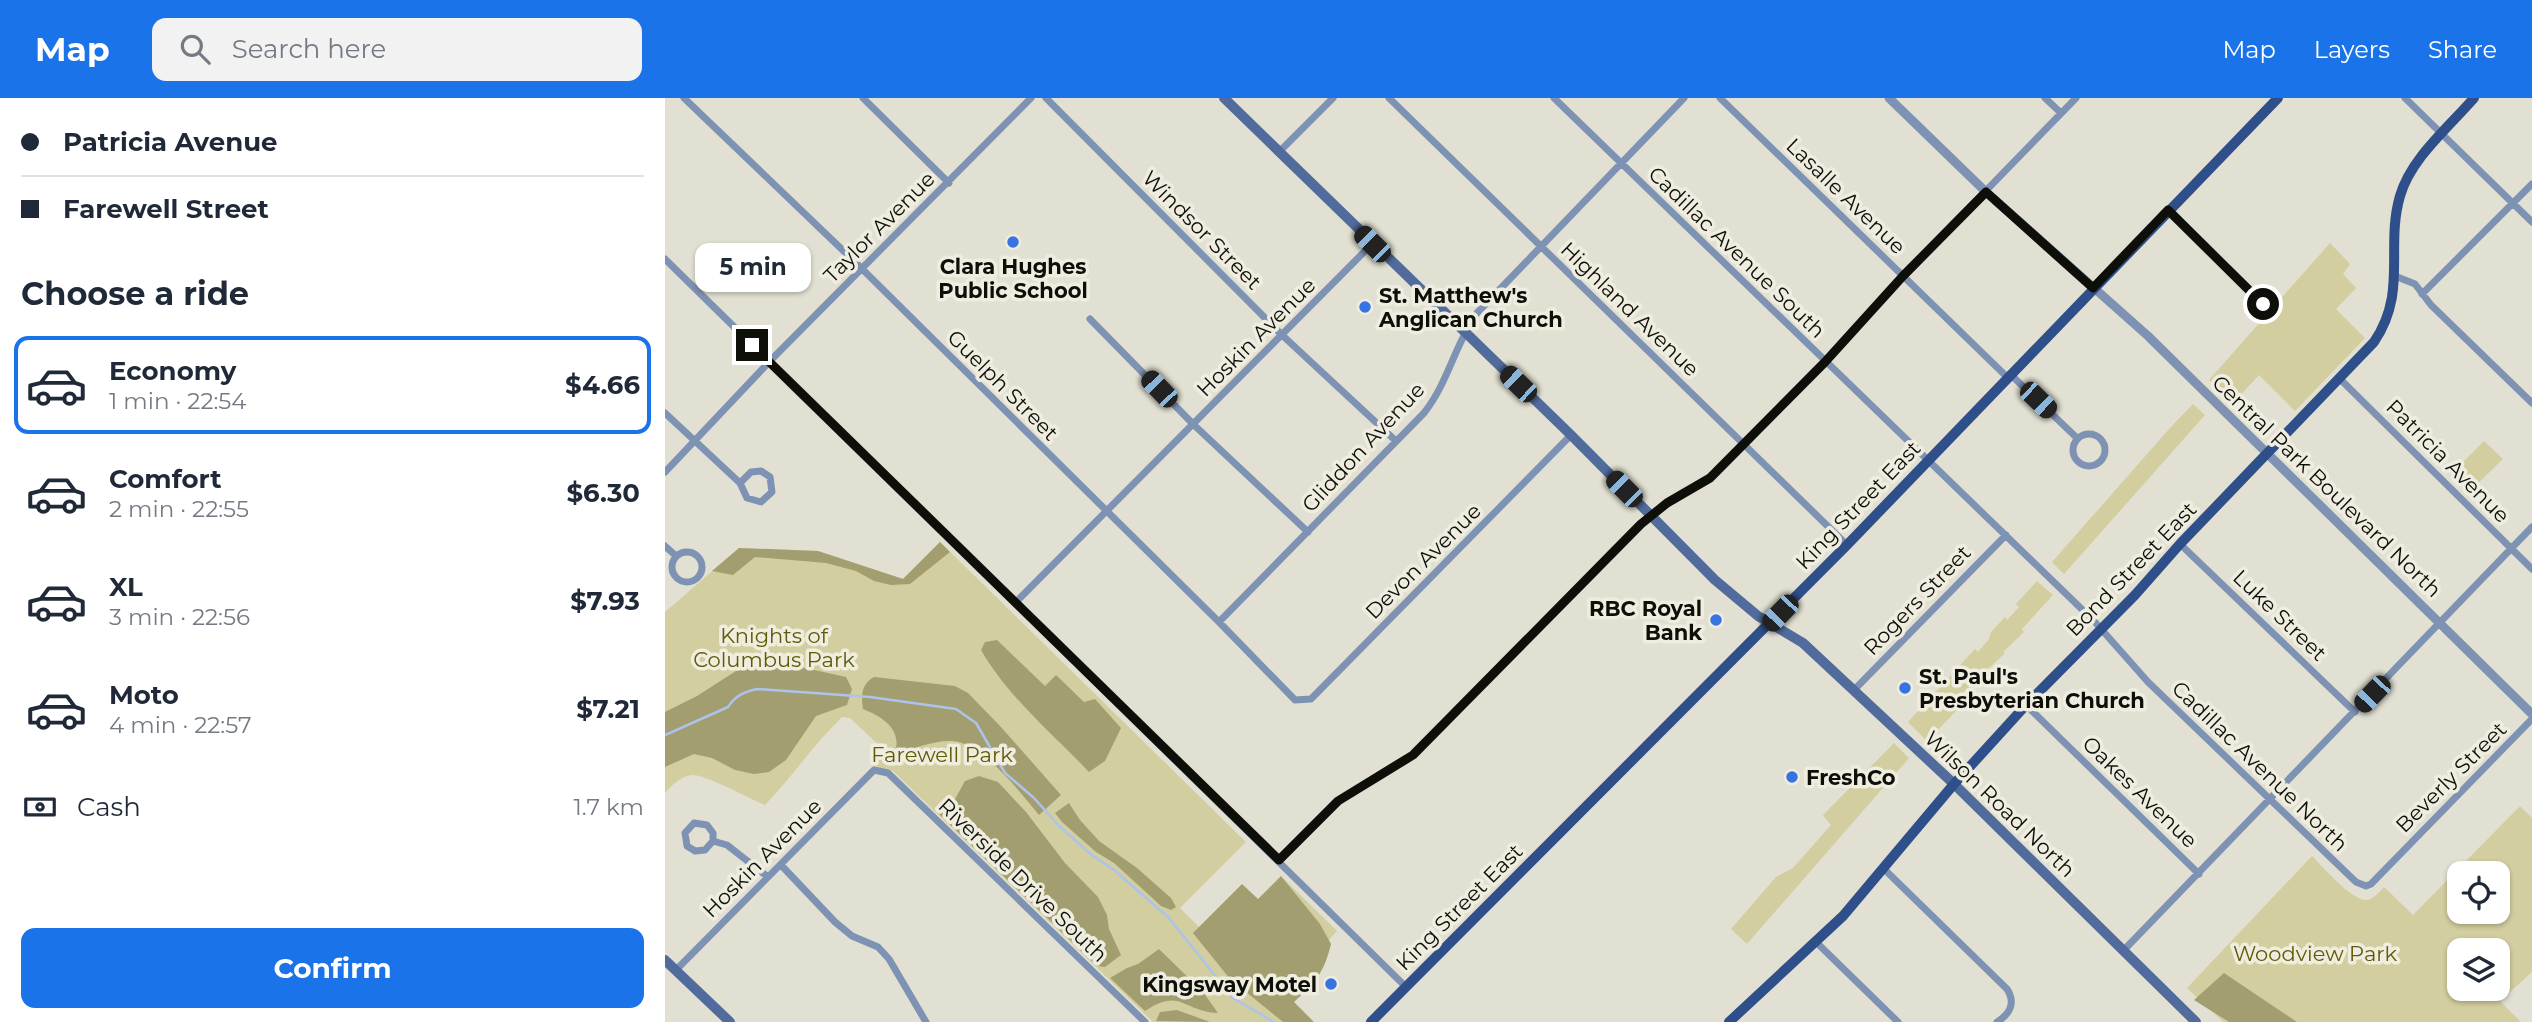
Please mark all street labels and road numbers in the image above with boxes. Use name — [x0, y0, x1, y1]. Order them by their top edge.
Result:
street label: Lasalle Avenue — [1781, 133, 1911, 259]
street label: Cadillac Avenue South — [1644, 161, 1830, 343]
street label: Windsor Street — [1137, 165, 1267, 295]
street label: Taylor Avenue — [818, 166, 940, 288]
street label: Highland Avenue — [1556, 237, 1704, 381]
street label: Hoskin Avenue — [1191, 272, 1321, 402]
street label: Guelph Street — [943, 325, 1063, 445]
street label: Central Park Boulevard North — [2207, 370, 2447, 602]
street label: Gliddon Avenue — [1297, 377, 1429, 517]
street label: Patricia Avenue — [2381, 394, 2515, 528]
street label: King Street East — [1790, 436, 1926, 574]
street label: Bond Street East — [2061, 497, 2201, 641]
street label: Devon Avenue — [1360, 498, 1486, 624]
street label: Rogers Street — [1858, 540, 1976, 660]
street label: Luke Street — [2228, 564, 2332, 666]
street label: Cadillac Avenue North — [2167, 676, 2353, 856]
street label: Beverly Street — [2390, 716, 2512, 838]
street label: Wilson Road North — [1920, 726, 2080, 882]
street label: Oakes Avenue — [2077, 731, 2203, 853]
street label: Hoskin Avenue — [697, 793, 827, 923]
street label: Riverside Drive South — [933, 793, 1113, 967]
street label: King Street East — [1391, 839, 1527, 975]

